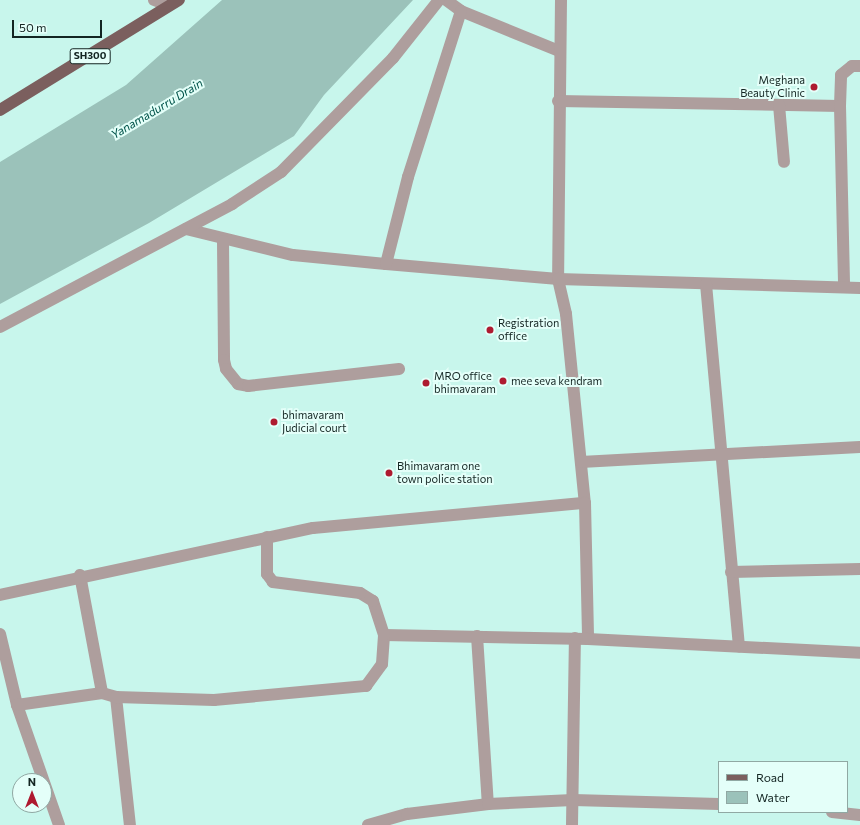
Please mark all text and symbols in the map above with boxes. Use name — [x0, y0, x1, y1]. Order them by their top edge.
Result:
scale bar — [14, 12, 104, 38]
text: 50 m — [19, 20, 47, 34]
road number: SH300 — [69, 48, 111, 64]
place label: Meghana Beauty Clinic — [740, 74, 805, 100]
water label: Yanamadurru Drain — [108, 76, 206, 142]
marker: Meghana Beauty Clinic — [808, 81, 820, 93]
place label: Registration office — [498, 317, 559, 343]
marker: Registration office — [485, 325, 495, 335]
place label: MRO office bhimavaram — [434, 370, 496, 396]
place label: mee seva kendram — [511, 374, 602, 388]
marker: mee seva kendram — [498, 376, 508, 386]
marker: MRO office bhimavaram — [421, 378, 431, 388]
place label: bhimavaram Judicial court — [282, 409, 347, 435]
marker: bhimavaram Judicial court — [269, 417, 279, 427]
place label: Bhimavaram one town police station — [397, 460, 493, 486]
marker: Bhimavaram one town police station — [384, 468, 394, 478]
legend — [718, 761, 848, 813]
text: Road — [756, 770, 784, 784]
north arrow — [12, 773, 52, 813]
text: N — [28, 775, 36, 788]
text: Water — [756, 790, 790, 804]

